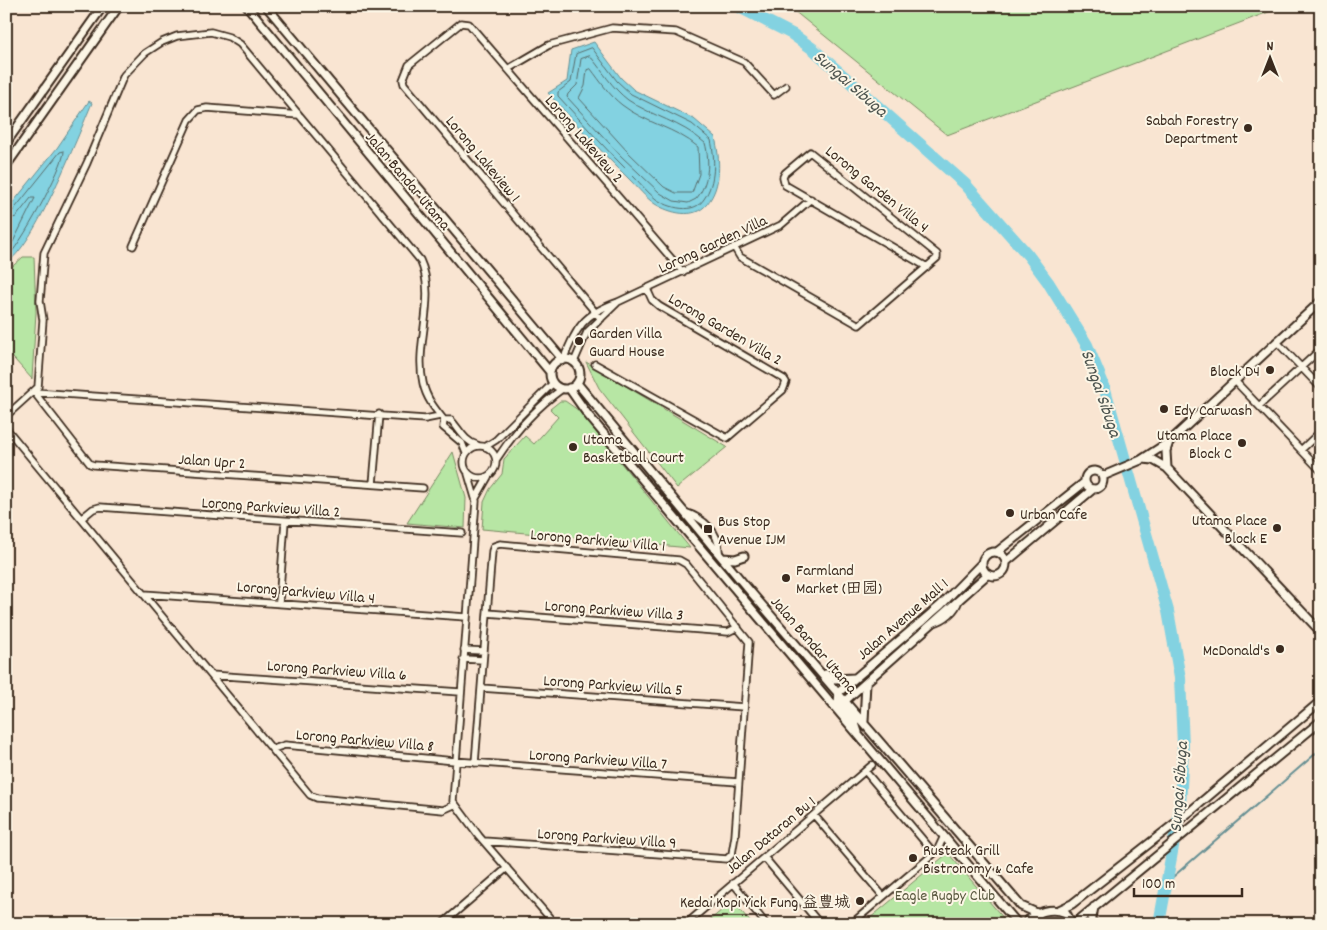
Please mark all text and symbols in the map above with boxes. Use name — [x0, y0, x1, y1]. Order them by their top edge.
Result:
north arrow — [1244, 32, 1294, 82]
text: N — [1267, 37, 1274, 57]
water label: Sungai Sibuga — [807, 46, 893, 125]
street label: Lorong Lakeview 2 — [538, 91, 628, 189]
place label: Sabah Forestry Department — [1146, 110, 1239, 151]
street label: Lorong Lakeview 1 — [439, 111, 525, 208]
marker: Sabah Forestry Department — [1242, 122, 1254, 134]
street label: Jalan Bandar Utama — [359, 127, 456, 236]
street label: Lorong Garden Villa 4 — [819, 141, 933, 239]
street label: Lorong Garden Villa — [655, 210, 772, 281]
street label: Lorong Garden Villa 2 — [663, 288, 786, 372]
place label: Garden Villa Guard House — [589, 323, 665, 364]
marker: Garden Villa Guard House — [573, 335, 585, 347]
water label: Sungai Sibuga — [1073, 347, 1127, 442]
place label: Block D4 — [1210, 361, 1260, 384]
marker: Block D4 — [1264, 364, 1276, 376]
place label: Edy Carwash — [1174, 400, 1252, 423]
marker: Edy Carwash — [1158, 403, 1170, 415]
place label: Utama Place Block C — [1157, 425, 1232, 466]
place label: Utama Basketball Court — [583, 429, 684, 470]
marker: Utama Place Block C — [1236, 437, 1248, 449]
marker: Utama Basketball Court — [567, 441, 579, 453]
street label: Jalan Upr 2 — [177, 449, 246, 476]
street label: Lorong Parkview Villa 2 — [201, 492, 341, 525]
place label: Urban Cafe — [1020, 504, 1087, 527]
marker: Urban Cafe — [1004, 507, 1016, 519]
place label: Utama Place Block E — [1192, 510, 1268, 551]
place label: Bus Stop Avenue IJM — [718, 511, 786, 552]
marker: Utama Place Block E — [1271, 522, 1283, 534]
marker: Bus Stop Avenue IJM — [702, 523, 714, 535]
street label: Lorong Parkview Villa 1 — [529, 524, 666, 559]
place label: Farmland Market (田园) — [796, 560, 882, 601]
marker: Farmland Market (田园) — [780, 572, 792, 584]
street label: Jalan Avenue Mall 1 — [853, 574, 955, 666]
street label: Lorong Parkview Villa 4 — [236, 576, 376, 611]
street label: Jalan Bandar Utama — [764, 592, 862, 700]
street label: Lorong Parkview Villa 3 — [544, 595, 684, 628]
place label: McDonald's — [1203, 640, 1270, 663]
marker: McDonald's — [1274, 643, 1286, 655]
street label: Lorong Parkview Villa 6 — [266, 655, 408, 688]
street label: Lorong Parkview Villa 5 — [542, 670, 683, 703]
street label: Lorong Parkview Villa 8 — [295, 724, 435, 759]
water label: Sungai Sibuga — [1165, 739, 1196, 833]
street label: Lorong Parkview Villa 7 — [528, 744, 668, 777]
street label: Jalan Dataran Bu 1 — [722, 791, 822, 880]
street label: Lorong Parkview Villa 9 — [536, 823, 677, 856]
place label: Rusteak Grill Bistronomy & Cafe — [923, 840, 1034, 881]
marker: Rusteak Grill Bistronomy & Cafe — [907, 852, 919, 864]
scale bar — [1134, 865, 1242, 897]
text: 100 m — [1142, 874, 1175, 896]
park label: Eagle Rugby Club — [895, 885, 995, 908]
place label: Kedai Kopi Yick Fung 益豊城 — [680, 892, 850, 915]
marker: Kedai Kopi Yick Fung 益豊城 — [854, 895, 866, 907]

